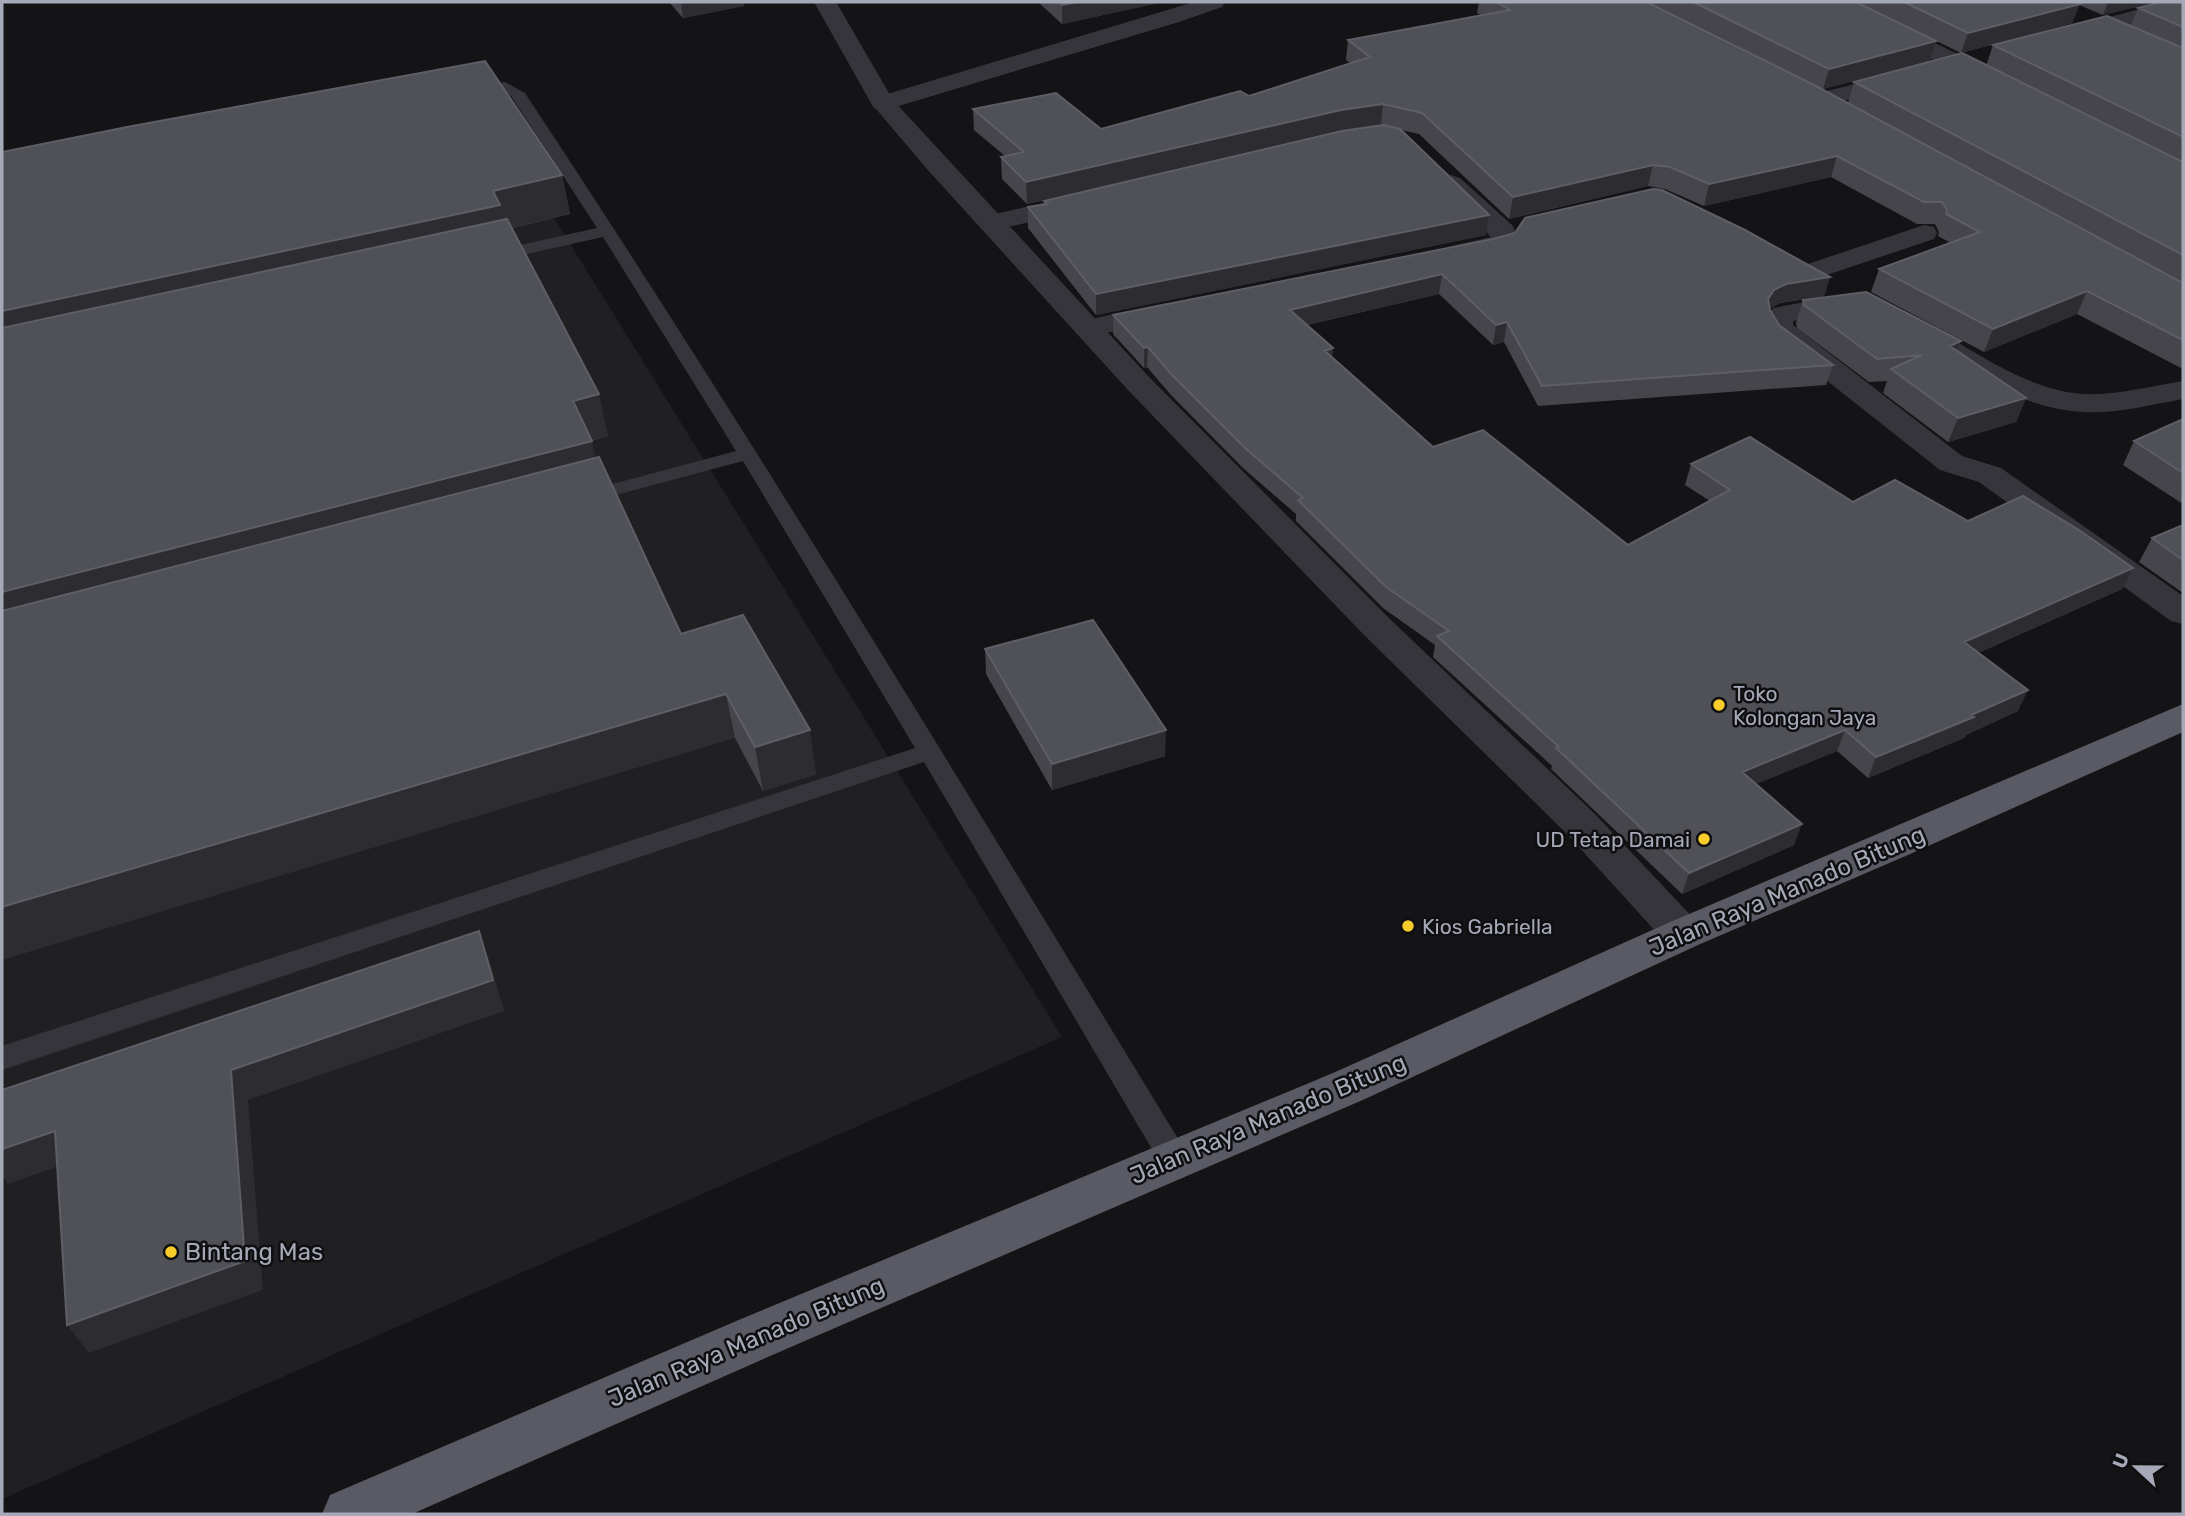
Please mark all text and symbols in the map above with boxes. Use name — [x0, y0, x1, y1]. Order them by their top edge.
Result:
place label: Toko Kolongan Jaya — [1733, 681, 1876, 730]
marker: Toko Kolongan Jaya — [1711, 697, 1727, 713]
street label: Jalan Raya Manado Bitung — [1645, 820, 1929, 962]
place label: UD Tetap Damai — [1535, 827, 1690, 852]
marker: UD Tetap Damai — [1696, 831, 1712, 847]
place label: Kios Gabriella — [1422, 914, 1553, 939]
marker: Kios Gabriella — [1400, 918, 1416, 934]
street label: Jalan Raya Manado Bitung — [1126, 1048, 1410, 1190]
place label: Bintang Mas — [185, 1238, 323, 1266]
marker: Bintang Mas — [163, 1244, 179, 1260]
street label: Jalan Raya Manado Bitung — [604, 1271, 888, 1413]
north arrow — [2101, 1432, 2171, 1502]
text: U — [2107, 1450, 2134, 1472]

